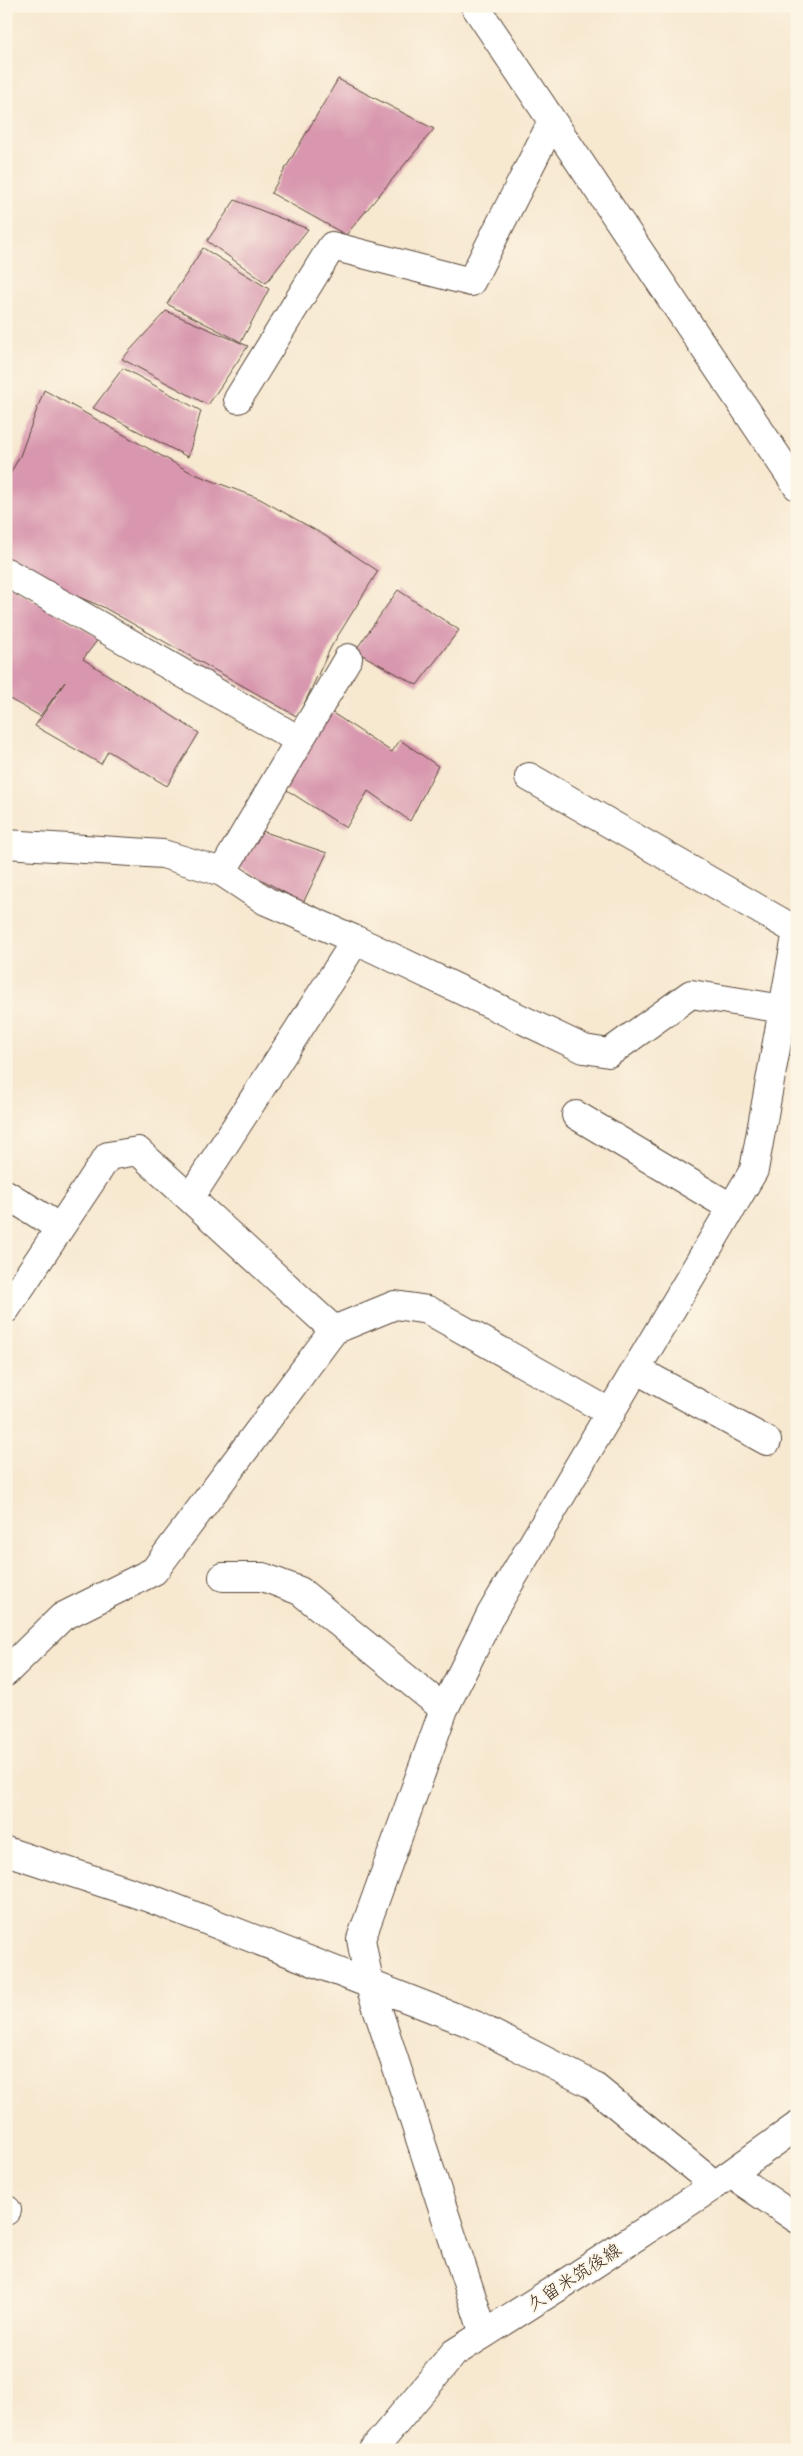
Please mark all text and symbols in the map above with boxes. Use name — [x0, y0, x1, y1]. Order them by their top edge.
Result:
street label: 久留米筑後線 — [523, 2239, 627, 2319]

